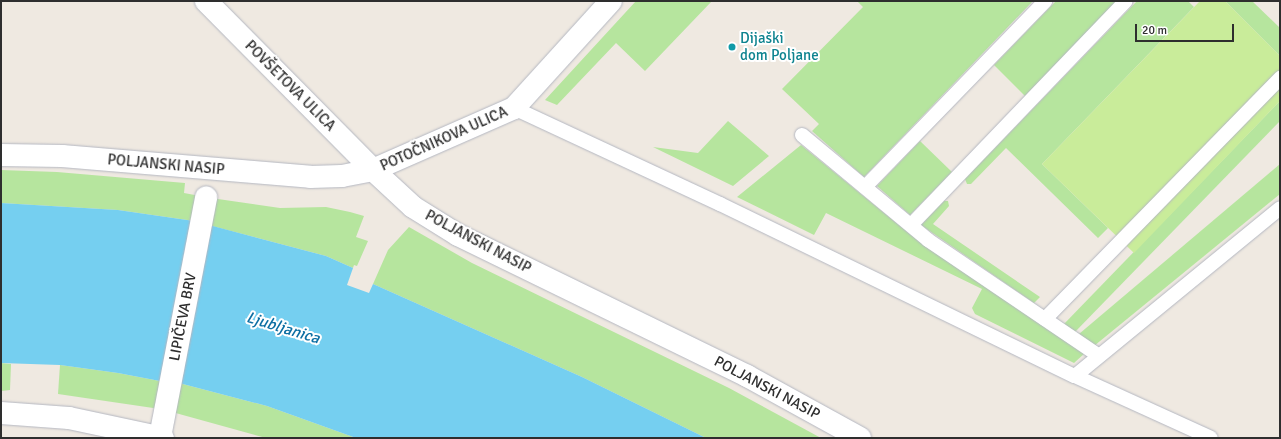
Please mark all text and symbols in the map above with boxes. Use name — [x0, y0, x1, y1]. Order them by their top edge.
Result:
scale bar — [1137, 16, 1236, 42]
text: 20 m — [1142, 23, 1167, 38]
place label: Dijaški dom Poljane — [740, 29, 819, 64]
street label: POVŠETOVA ULICA — [241, 37, 339, 135]
marker: Dijaški dom Poljane — [727, 42, 737, 52]
street label: POTOČNIKOVA ULICA — [377, 103, 511, 175]
street label: POLJANSKI NASIP — [107, 151, 225, 179]
street label: POLJANSKI NASIP — [422, 206, 534, 278]
street label: LIPIČEVA BRV — [166, 271, 200, 363]
water label: Ljubljanica — [244, 308, 322, 348]
street label: POLJANSKI NASIP — [711, 352, 823, 424]

